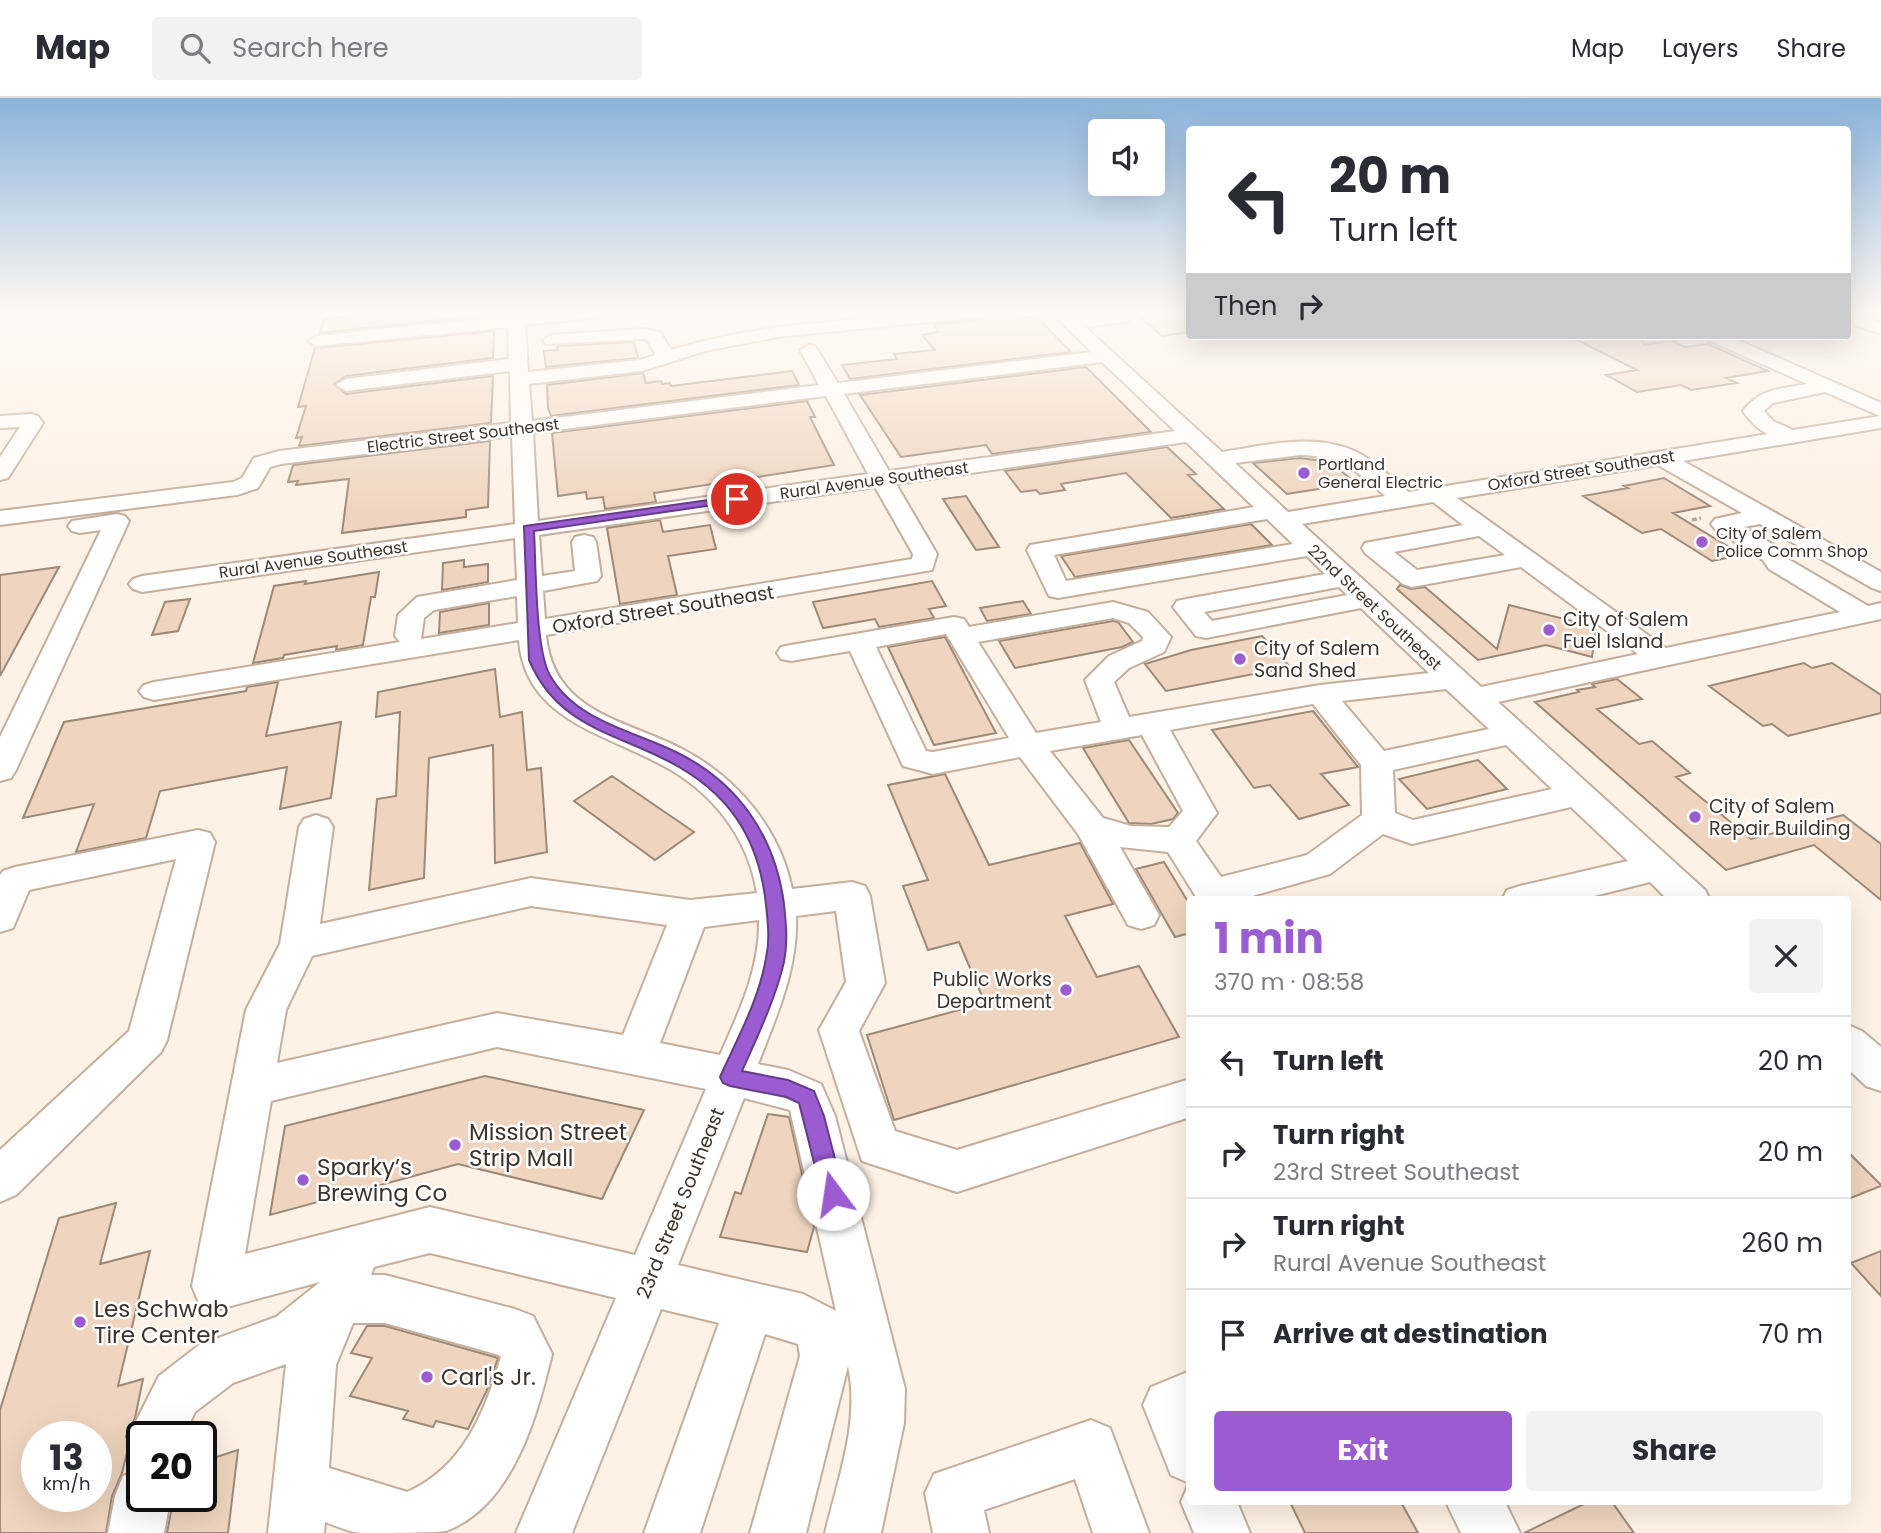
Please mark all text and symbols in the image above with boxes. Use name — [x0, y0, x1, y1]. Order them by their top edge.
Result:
search box — [152, 17, 642, 80]
text: Map — [35, 24, 110, 71]
icon: search — [176, 29, 214, 67]
text: Search here — [232, 30, 389, 66]
text: Map — [1571, 32, 1624, 65]
text: Layers — [1662, 32, 1738, 65]
text: Share — [1776, 32, 1846, 65]
map controls — [1088, 119, 1165, 196]
button: sound — [1088, 119, 1165, 196]
text: 20 m — [1329, 142, 1451, 210]
icon: left — [1214, 154, 1305, 245]
text: Turn left — [1329, 207, 1458, 252]
icon: right — [1291, 287, 1329, 325]
text: Then — [1214, 288, 1277, 324]
street label: Electric Street Southeast — [366, 412, 561, 459]
street label: Oxford Street Southeast — [1486, 444, 1676, 497]
place label: Portland General Electric — [1318, 453, 1443, 494]
street label: Rural Avenue Southeast — [778, 456, 970, 505]
marker: Portland General Electric — [1296, 465, 1312, 481]
pin — [707, 469, 767, 529]
icon: arrive — [718, 480, 756, 518]
place label: City of Salem Police Comm Shop — [1716, 522, 1868, 563]
marker: City of Salem Police Comm Shop — [1694, 534, 1710, 550]
street label: Rural Avenue Southeast — [217, 535, 409, 584]
street label: 22nd Street Southeast — [1303, 539, 1447, 676]
street label: Oxford Street Southeast — [550, 579, 776, 640]
place label: City of Salem Fuel Island — [1563, 606, 1689, 655]
marker: City of Salem Fuel Island — [1541, 622, 1557, 638]
place label: City of Salem Sand Shed — [1254, 635, 1380, 684]
marker: City of Salem Sand Shed — [1232, 651, 1248, 667]
place label: City of Salem Repair Building — [1709, 793, 1851, 842]
marker: City of Salem Repair Building — [1687, 809, 1703, 825]
text: 1 min — [1214, 909, 1324, 968]
button: close — [1749, 919, 1823, 993]
place label: Public Works Department — [933, 966, 1052, 1015]
text: 370 m · 08:58 — [1214, 966, 1364, 998]
marker: Public Works Department — [1058, 982, 1074, 998]
icon: left — [1214, 1043, 1252, 1081]
text: Turn left — [1273, 1043, 1384, 1079]
text: 20 m — [1758, 1043, 1823, 1079]
street label: 23rd Street Southeast — [630, 1104, 731, 1303]
place label: Mission Street Strip Mall — [469, 1116, 627, 1174]
text: Turn right — [1273, 1117, 1405, 1153]
icon: right — [1214, 1134, 1252, 1172]
text: 20 m — [1758, 1134, 1823, 1170]
marker: Mission Street Strip Mall — [447, 1137, 463, 1153]
place label: Sparky’s Brewing Co — [317, 1151, 447, 1209]
text: 23rd Street Southeast — [1273, 1156, 1520, 1188]
position arrow — [796, 1157, 870, 1231]
marker: Sparky’s Brewing Co — [295, 1172, 311, 1188]
text: Turn right — [1273, 1208, 1405, 1244]
icon: right — [1214, 1225, 1252, 1263]
text: 260 m — [1741, 1225, 1823, 1261]
text: Rural Avenue Southeast — [1273, 1247, 1546, 1279]
place label: Les Schwab Tire Center — [94, 1293, 228, 1351]
marker: Les Schwab Tire Center — [72, 1314, 88, 1330]
icon: arrive — [1214, 1316, 1252, 1354]
text: Arrive at destination — [1273, 1316, 1548, 1352]
text: 70 m — [1759, 1316, 1823, 1352]
place label: Carl's Jr. — [441, 1361, 536, 1393]
marker: Carl's Jr. — [419, 1369, 435, 1385]
button: Exit — [1214, 1411, 1512, 1491]
button: Share — [1526, 1411, 1823, 1491]
speed limit sign: 20 — [126, 1421, 217, 1512]
text: 13 — [49, 1433, 84, 1482]
text: km/h — [43, 1471, 90, 1496]

